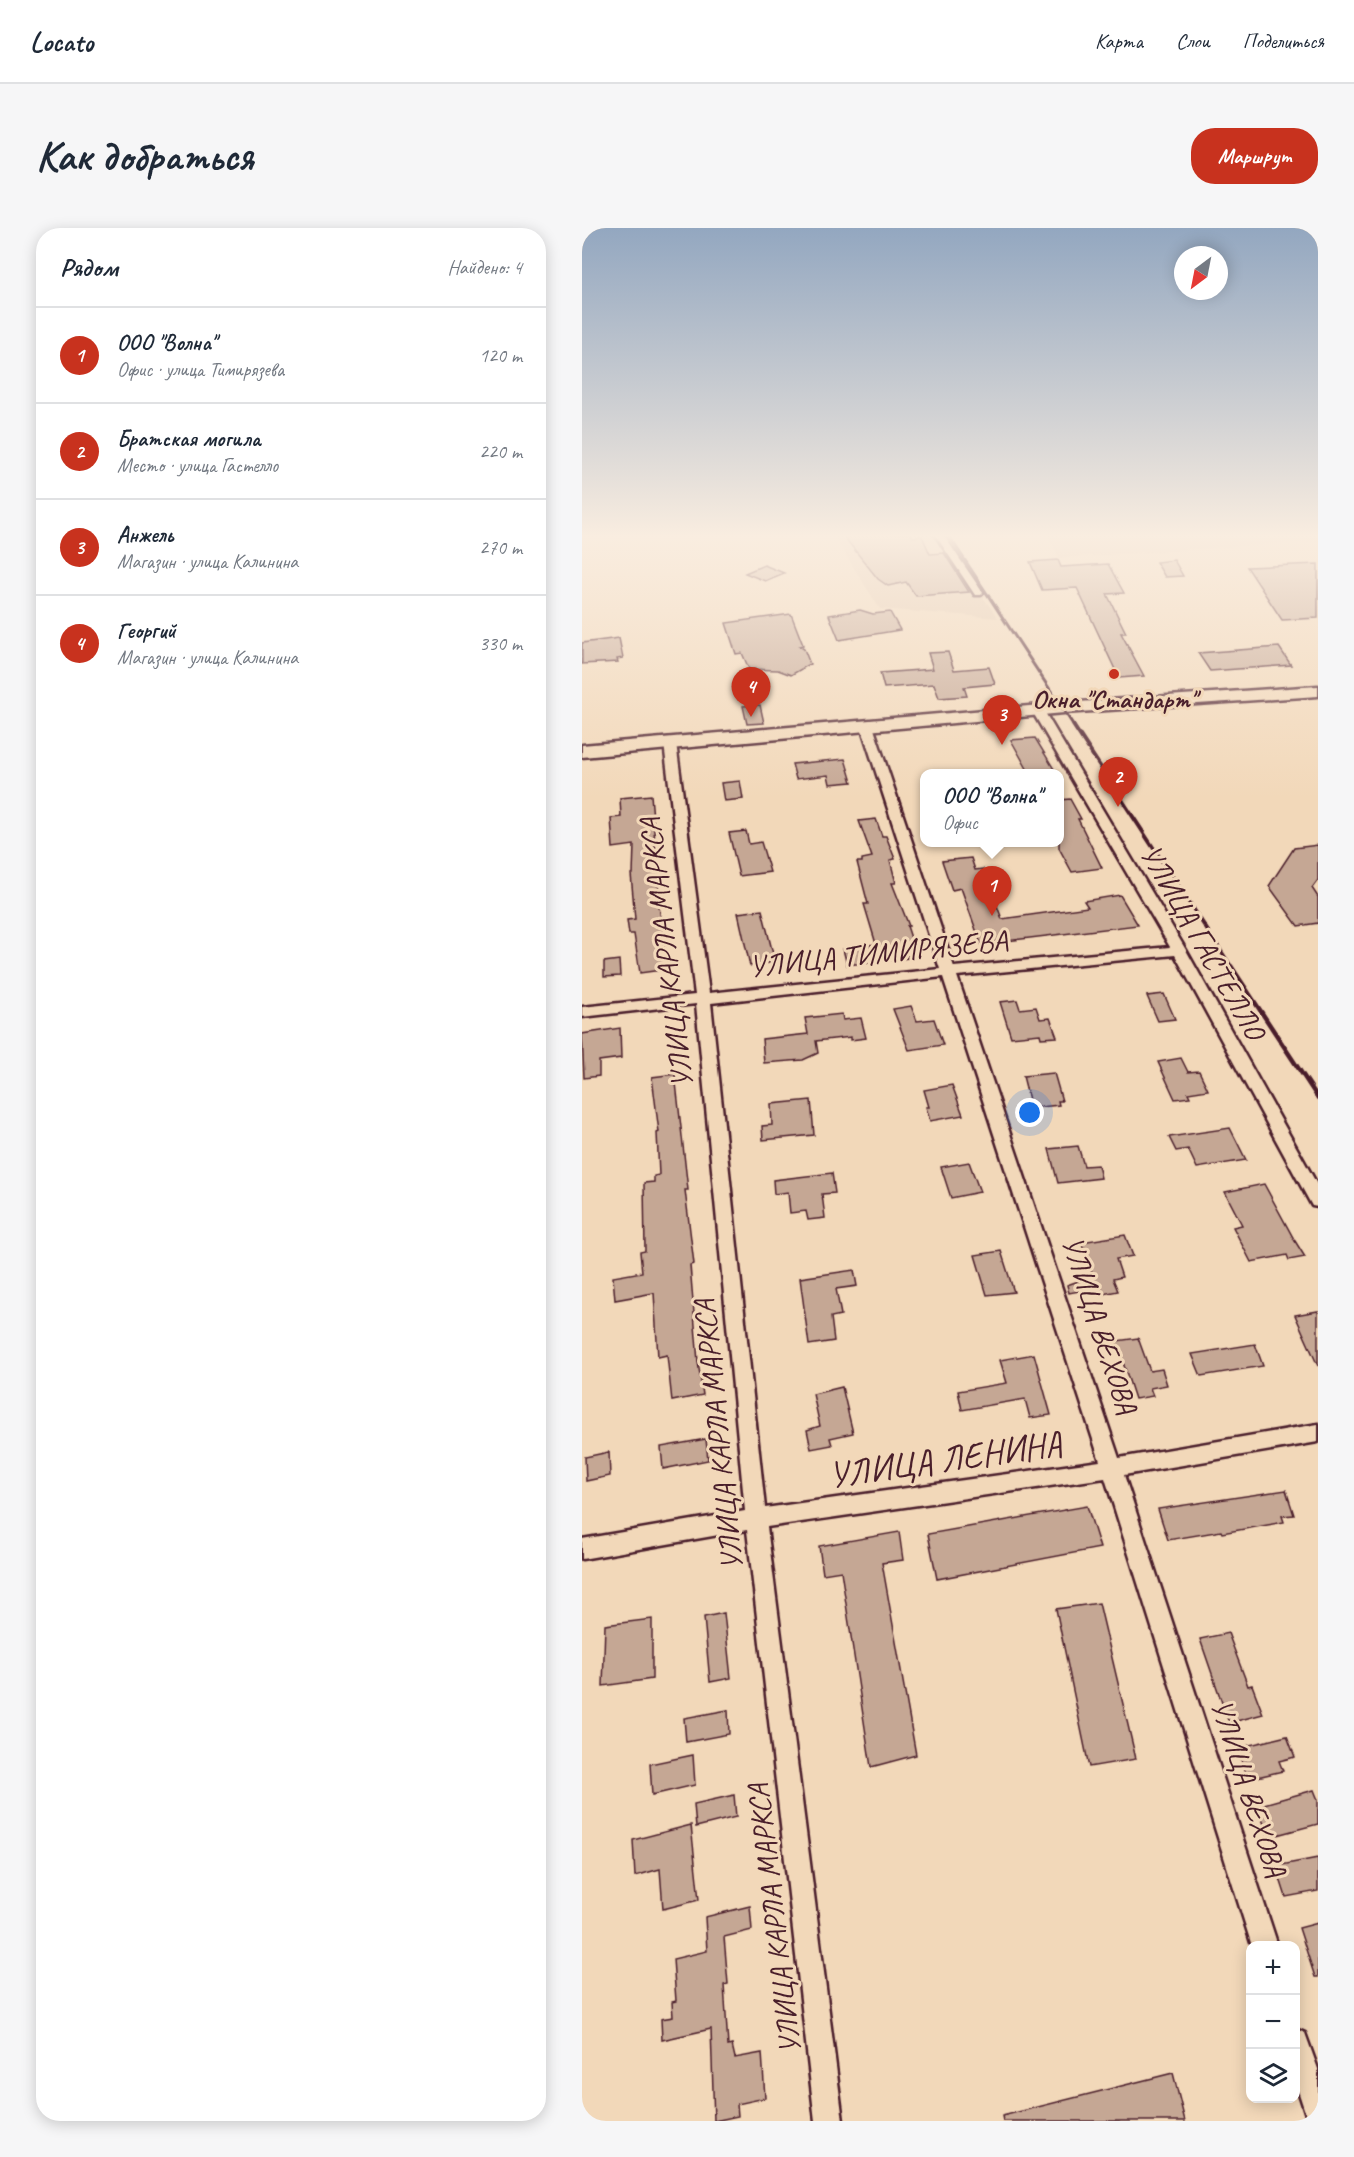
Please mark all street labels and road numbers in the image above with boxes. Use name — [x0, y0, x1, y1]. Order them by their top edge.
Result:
street label: УЛИЦА КАРЛА МАРКСА — [630, 814, 701, 1090]
street label: УЛИЦА ГАСТЕЛЛО — [1132, 838, 1276, 1049]
street label: УЛИЦА ТИМИРЯЗЕВА — [747, 920, 1010, 985]
street label: УЛИЦА ВЕХОВА — [1053, 1231, 1147, 1420]
street label: УЛИЦА КАРЛА МАРКСА — [685, 1296, 751, 1572]
street label: УЛИЦА ЛЕНИНА — [826, 1420, 1065, 1498]
street label: УЛИЦА ВЕХОВА — [1202, 1694, 1296, 1883]
street label: УЛИЦА КАРЛА МАРКСА — [738, 1780, 809, 2056]

